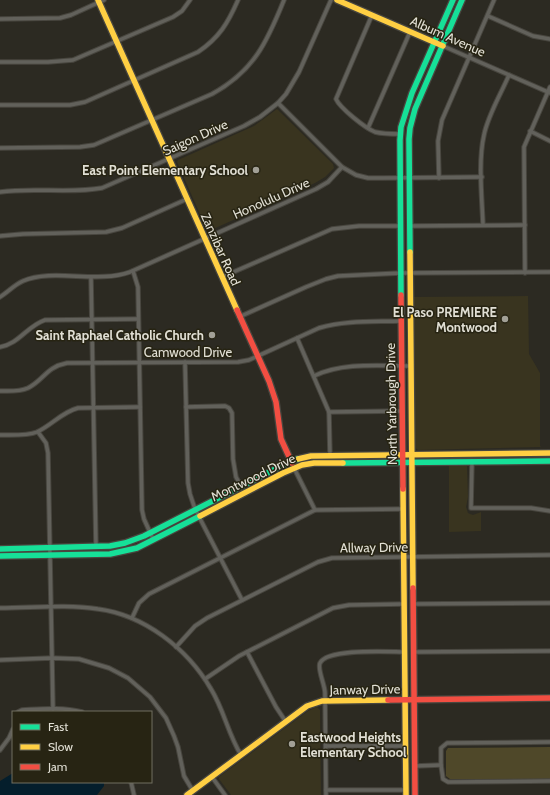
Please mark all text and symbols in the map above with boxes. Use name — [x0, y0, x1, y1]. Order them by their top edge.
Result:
street label: Album Avenue — [408, 12, 488, 60]
street label: Saigon Drive — [160, 115, 230, 158]
place label: East Point Elementary School — [82, 162, 249, 178]
marker: East Point Elementary School — [251, 165, 261, 175]
street label: Honolulu Drive — [230, 174, 312, 222]
street label: Zanzibar Road — [198, 210, 244, 288]
place label: El Paso PREMIERE Montwood — [393, 304, 497, 335]
marker: El Paso PREMIERE Montwood — [500, 314, 510, 324]
place label: Saint Raphael Catholic Church — [36, 327, 204, 343]
marker: Saint Raphael Catholic Church — [207, 330, 217, 340]
street label: North Yarbrough Drive — [382, 342, 400, 465]
street label: Camwood Drive — [144, 344, 233, 360]
street label: Montwood Drive — [208, 449, 298, 504]
street label: Allway Drive — [340, 538, 408, 556]
street label: Janway Drive — [329, 680, 401, 698]
legend — [12, 711, 152, 783]
text: Fast — [48, 719, 68, 734]
place label: Eastwood Heights Elementary School — [300, 729, 407, 760]
text: Slow — [48, 739, 73, 754]
marker: Eastwood Heights Elementary School — [287, 739, 297, 749]
text: Jam — [47, 759, 67, 774]

